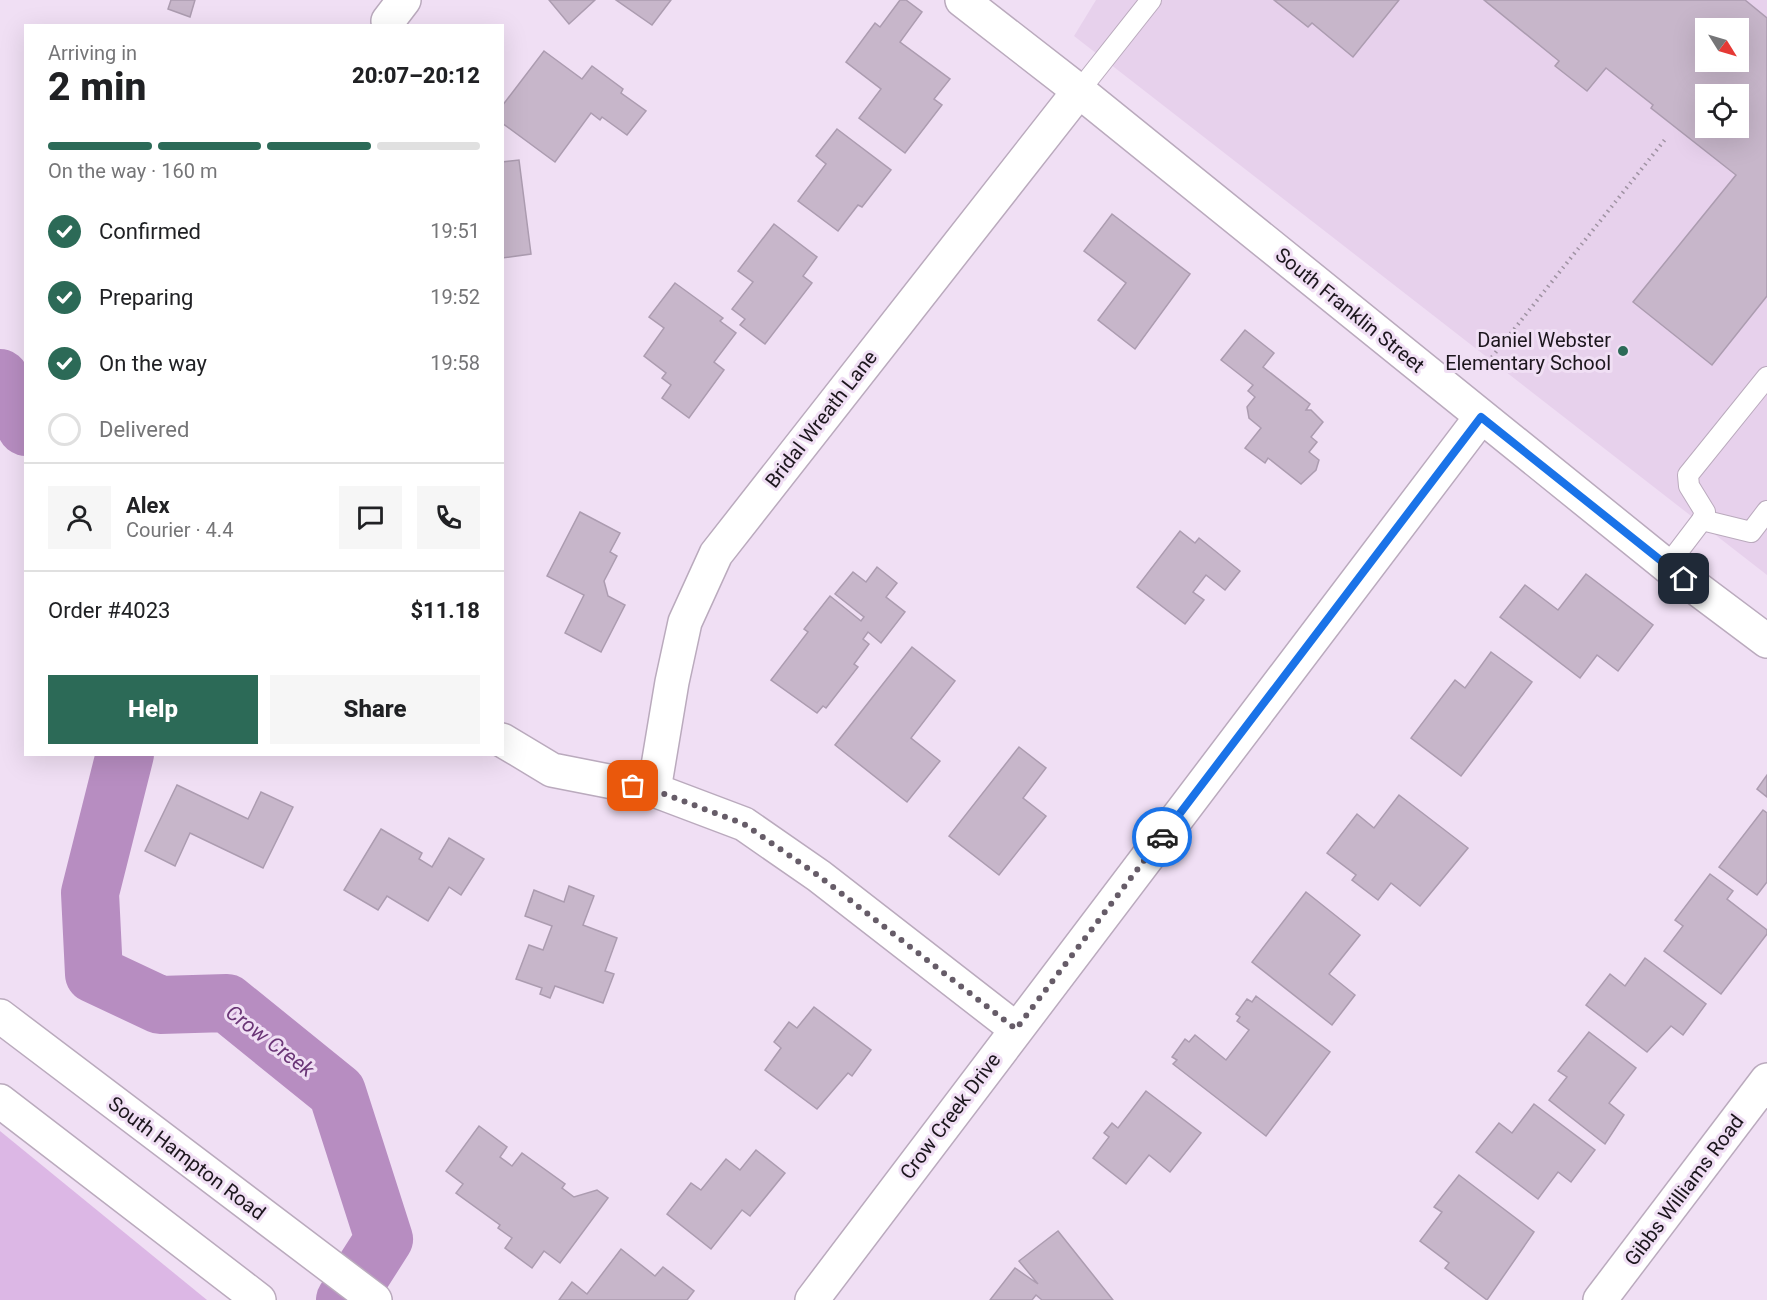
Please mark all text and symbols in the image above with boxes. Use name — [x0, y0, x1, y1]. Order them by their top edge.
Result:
north arrow — [1695, 18, 1749, 72]
map controls — [1695, 18, 1749, 138]
text: Arriving in — [48, 41, 137, 65]
text: 20:07–20:12 — [352, 63, 480, 88]
text: 2 min — [48, 64, 146, 110]
button: locate — [1695, 84, 1749, 138]
text: On the way · 160 m — [48, 159, 217, 183]
icon: check — [48, 215, 81, 248]
text: Confirmed — [99, 219, 201, 244]
text: 19:51 — [430, 219, 480, 243]
street label: South Franklin Street — [1271, 243, 1429, 377]
icon: check — [48, 281, 81, 314]
text: Preparing — [99, 285, 193, 310]
text: 19:52 — [430, 285, 480, 309]
place label: Daniel Webster Elementary School — [1445, 328, 1611, 375]
marker: Daniel Webster Elementary School — [1616, 344, 1630, 358]
street label: Bridal Wreath Lane — [760, 346, 882, 492]
icon: check — [48, 347, 81, 380]
text: On the way — [99, 351, 207, 376]
text: 19:58 — [430, 351, 480, 375]
text: Delivered — [99, 417, 189, 442]
button: person — [48, 486, 111, 549]
button: chat — [339, 486, 402, 549]
button: phone — [417, 486, 480, 549]
text: Alex — [126, 493, 170, 518]
text: Courier · 4.4 — [126, 518, 233, 542]
pin — [1658, 553, 1709, 604]
icon: home — [1667, 562, 1700, 595]
text: Order #4023 — [48, 598, 170, 623]
text: $11.18 — [411, 598, 480, 623]
button: Help — [48, 675, 258, 744]
button: Share — [270, 675, 480, 744]
pin — [607, 760, 658, 811]
icon: bag — [616, 769, 649, 802]
courier — [1132, 807, 1192, 867]
icon: car — [1146, 821, 1179, 854]
water label: Crow Creek — [221, 1000, 319, 1082]
street label: Crow Creek Drive — [895, 1048, 1005, 1184]
street label: South Hampton Road — [104, 1091, 270, 1225]
street label: Gibbs Williams Road — [1619, 1110, 1749, 1270]

